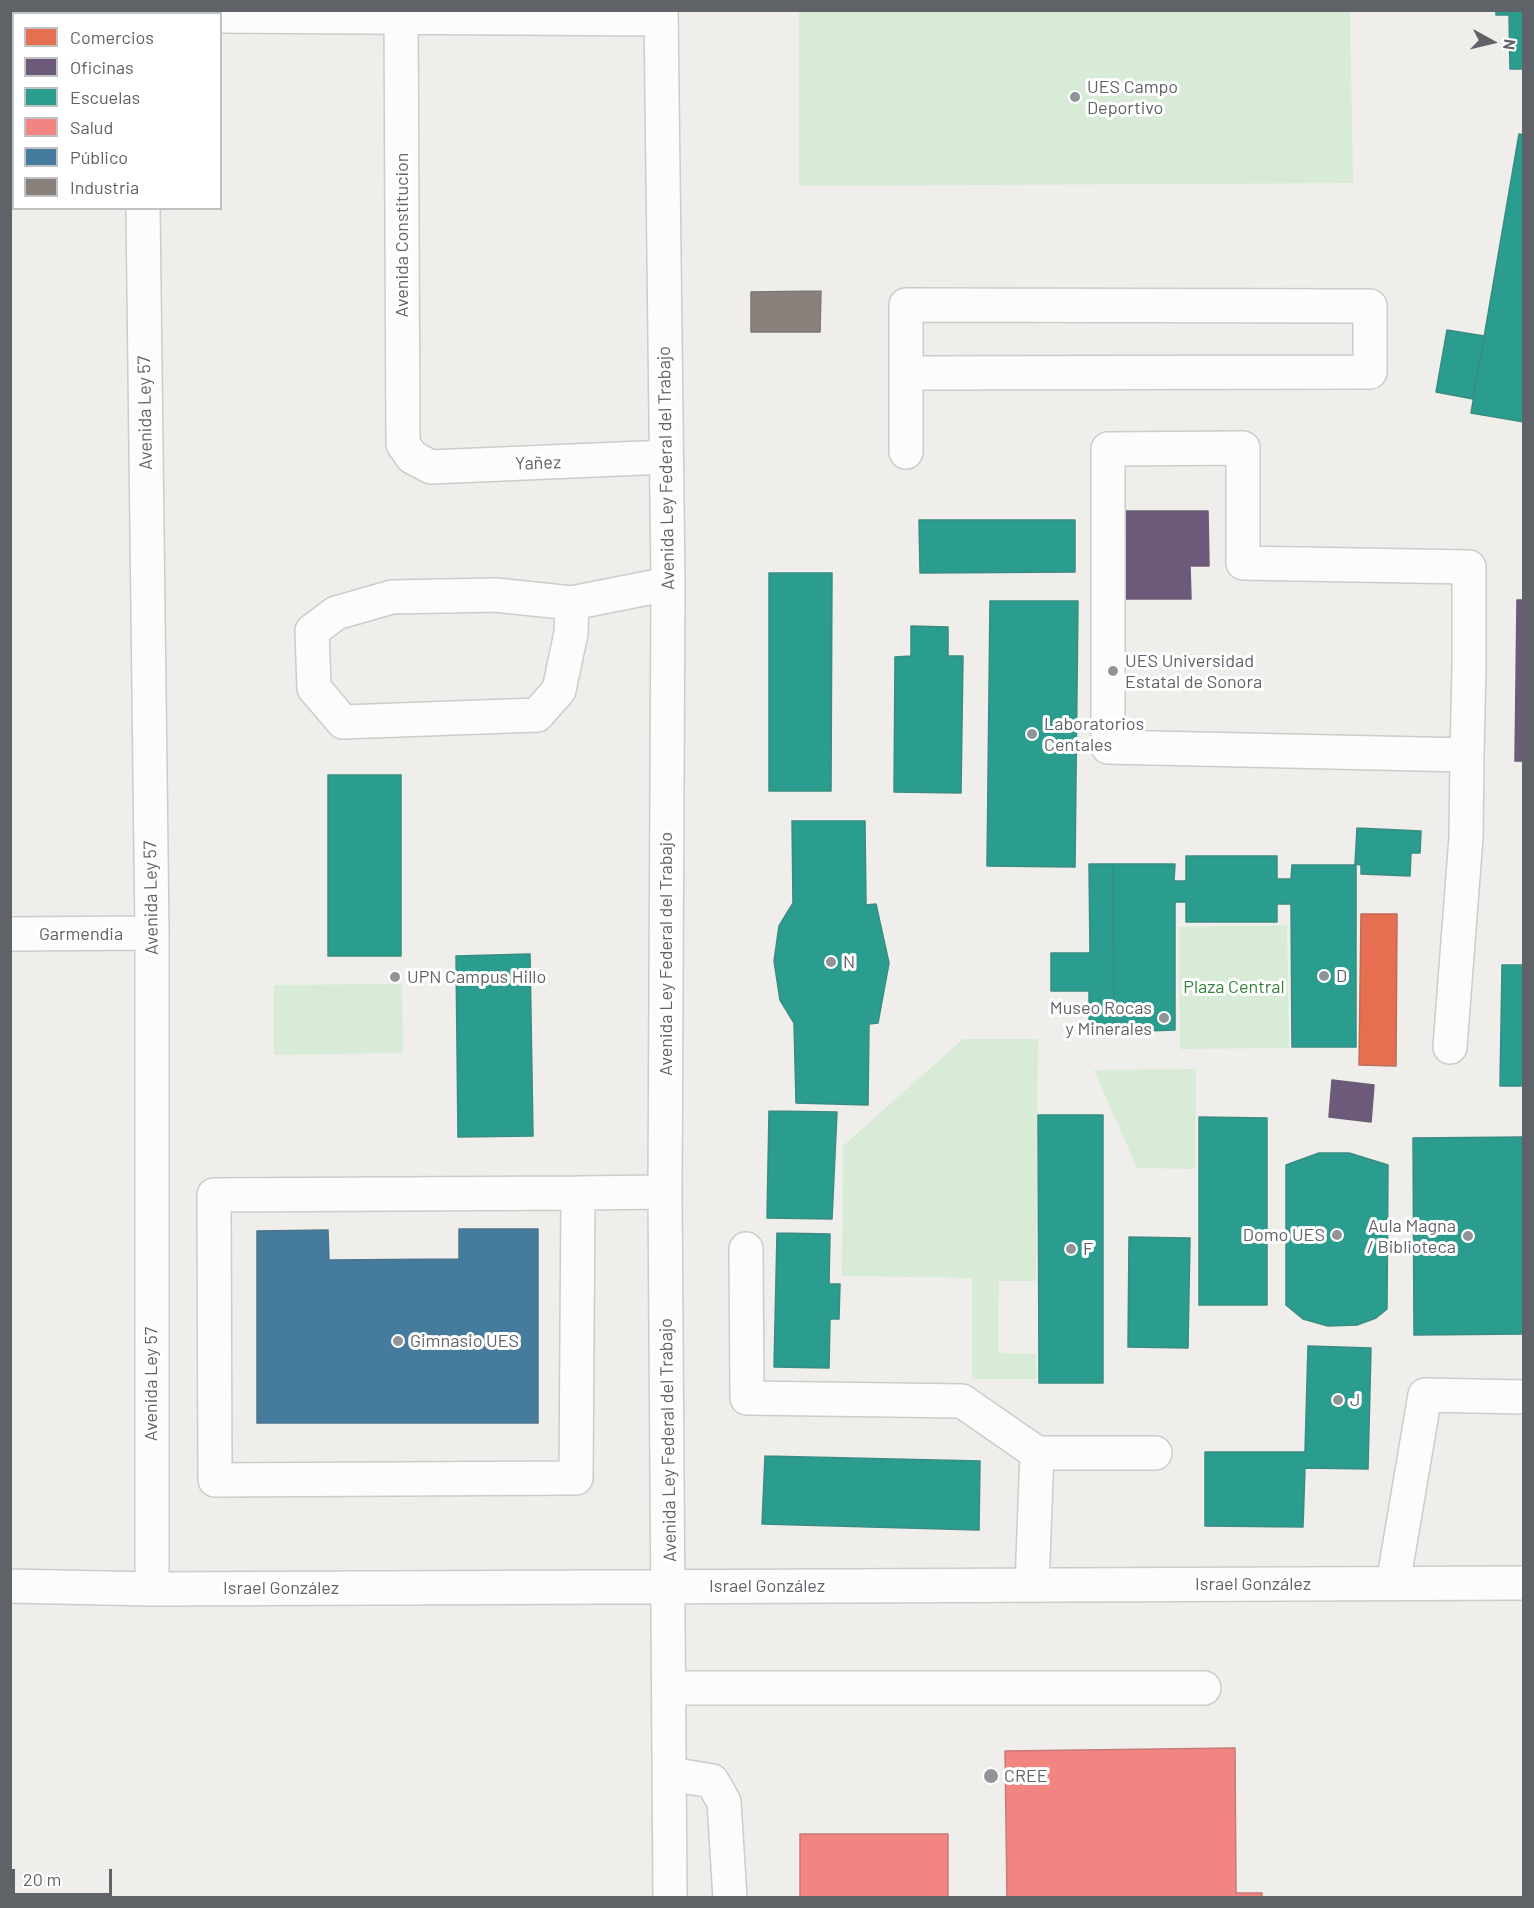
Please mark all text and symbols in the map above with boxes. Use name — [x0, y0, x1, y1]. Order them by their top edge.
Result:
legend — [12, 12, 222, 210]
north arrow — [1462, 12, 1522, 72]
text: Comercios — [70, 26, 154, 48]
text: N — [1500, 38, 1520, 51]
text: Oficinas — [70, 56, 134, 78]
place label: UES Campo Deportivo — [1087, 76, 1178, 118]
text: Escuelas — [70, 86, 140, 108]
marker: UES Campo Deportivo — [1068, 90, 1082, 104]
text: Salud — [70, 116, 113, 138]
text: Público — [70, 146, 128, 168]
street label: Avenida Constitucion — [391, 152, 413, 318]
text: Industria — [70, 176, 139, 198]
street label: Avenida Ley Federal del Trabajo — [653, 346, 679, 590]
street label: Avenida Ley 57 — [133, 356, 157, 470]
street label: Yañez — [515, 451, 561, 475]
place label: UES Universidad Estatal de Sonora — [1125, 650, 1262, 692]
marker: UES Universidad Estatal de Sonora — [1106, 664, 1120, 678]
place label: Laboratorios Centales — [1044, 713, 1144, 756]
marker: Laboratorios Centales — [1025, 727, 1039, 741]
street label: Avenida Ley Federal del Trabajo — [655, 832, 677, 1076]
street label: Avenida Ley 57 — [139, 841, 163, 955]
street label: Garmendia — [39, 923, 123, 945]
place label: N — [843, 951, 855, 973]
marker: N — [824, 955, 838, 969]
place label: D — [1336, 965, 1347, 987]
place label: UPN Campus Hillo — [407, 966, 546, 988]
marker: D — [1317, 969, 1331, 983]
marker: UPN Campus Hillo — [388, 970, 402, 984]
park label: Plaza Central — [1183, 976, 1285, 998]
place label: Museo Rocas y Minerales — [1050, 997, 1152, 1040]
marker: Museo Rocas y Minerales — [1157, 1011, 1171, 1025]
place label: Aula Magna / Biblioteca — [1367, 1215, 1456, 1258]
place label: Domo UES — [1243, 1224, 1325, 1246]
marker: Domo UES — [1330, 1228, 1344, 1242]
marker: Aula Magna / Biblioteca — [1461, 1229, 1475, 1243]
place label: F — [1083, 1238, 1093, 1260]
marker: F — [1064, 1242, 1078, 1256]
street label: Avenida Ley Federal del Trabajo — [655, 1318, 681, 1562]
street label: Avenida Ley 57 — [140, 1327, 162, 1441]
place label: Gimnasio UES — [410, 1330, 519, 1352]
marker: Gimnasio UES — [391, 1334, 405, 1348]
place label: J — [1350, 1389, 1360, 1411]
marker: J — [1331, 1393, 1345, 1407]
street label: Israel González — [1195, 1573, 1311, 1595]
street label: Israel González — [709, 1575, 825, 1597]
street label: Israel González — [223, 1577, 339, 1599]
place label: CREE — [1004, 1765, 1048, 1787]
marker: CREE — [982, 1767, 1000, 1785]
scale bar — [15, 1857, 116, 1895]
text: 20 m — [23, 1868, 61, 1890]

